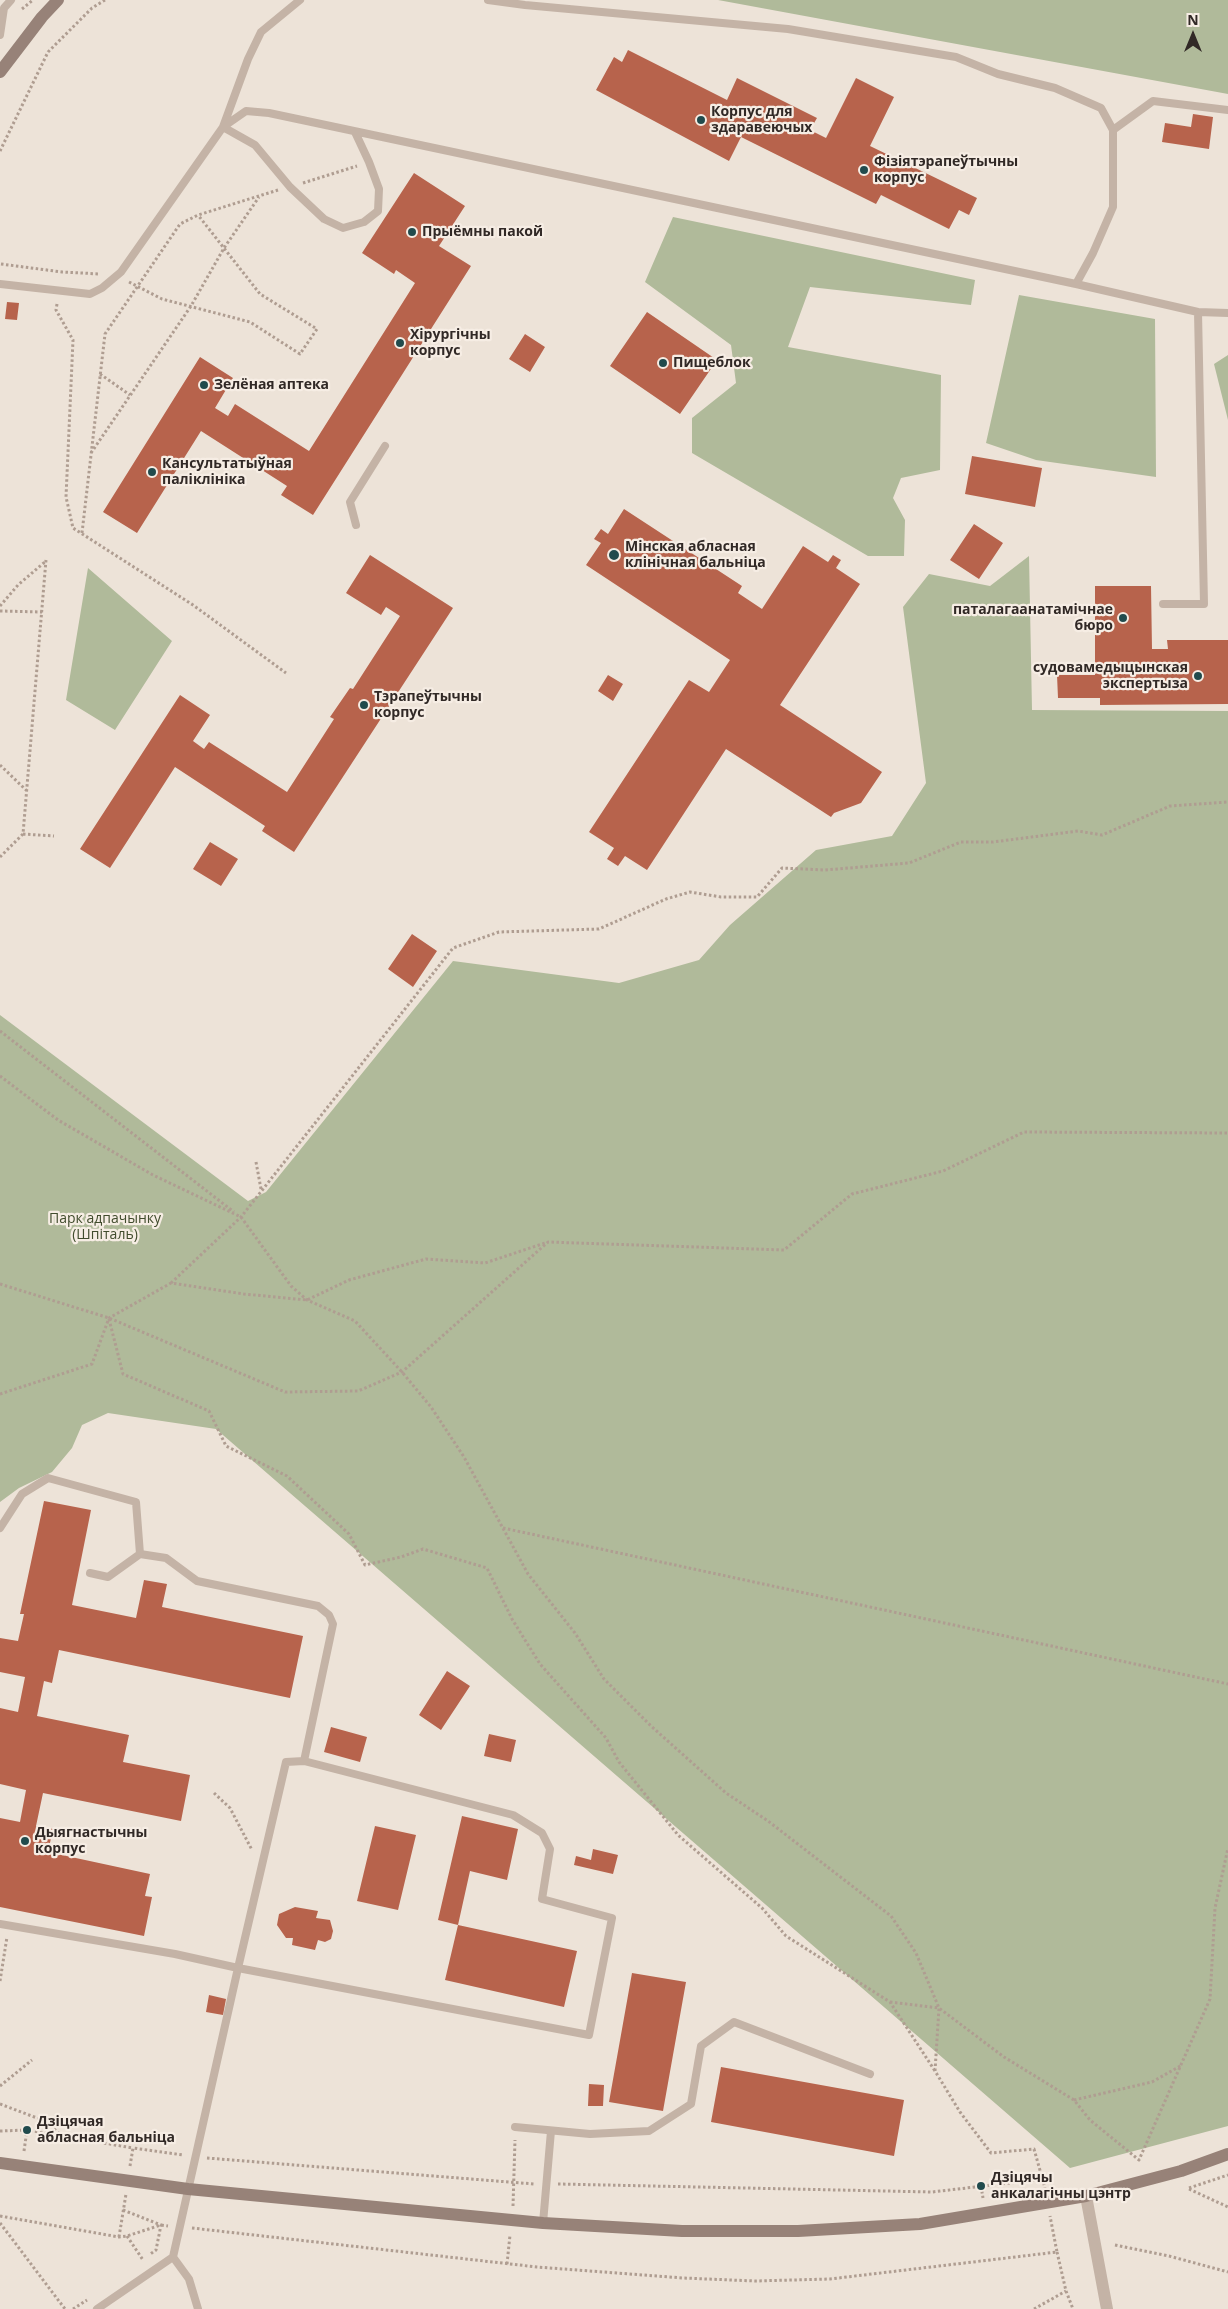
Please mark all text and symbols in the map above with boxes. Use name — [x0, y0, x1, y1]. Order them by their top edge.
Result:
north arrow — [1168, 10, 1218, 60]
text: N — [1187, 10, 1199, 29]
place label: Корпус для здаравеючых — [711, 104, 812, 136]
marker: Корпус для здаравеючых — [695, 114, 707, 126]
place label: Фізіятэрапеўтычны корпус — [874, 154, 1018, 186]
marker: Фізіятэрапеўтычны корпус — [858, 164, 870, 176]
place label: Прыёмны пакой — [422, 224, 543, 240]
marker: Прыёмны пакой — [406, 226, 418, 238]
place label: Хірургічны корпус — [410, 327, 491, 360]
marker: Хірургічны корпус — [394, 337, 406, 349]
place label: Пищеблок — [673, 355, 751, 371]
marker: Пищеблок — [657, 357, 669, 369]
place label: Зелёная аптека — [214, 377, 329, 393]
marker: Зелёная аптека — [198, 379, 210, 391]
place label: Кансультатыўная паліклініка — [162, 456, 292, 488]
marker: Кансультатыўная паліклініка — [146, 466, 158, 478]
place label: Мінская абласная клінічная бальніца — [625, 539, 766, 572]
marker: Мінская абласная клінічная бальніца — [607, 548, 621, 562]
place label: паталагаанатамічнае бюро — [953, 602, 1113, 634]
marker: паталагаанатамічнае бюро — [1117, 612, 1129, 624]
place label: судовамедыцынская экспертыза — [1033, 660, 1188, 692]
marker: судовамедыцынская экспертыза — [1192, 670, 1204, 682]
place label: Тэрапеўтычны корпус — [374, 689, 482, 722]
marker: Тэрапеўтычны корпус — [358, 699, 370, 711]
park label: Парк адпачынку (Шпіталь) — [49, 1211, 161, 1244]
place label: Дыягнастычны корпус — [35, 1825, 148, 1858]
marker: Дыягнастычны корпус — [19, 1835, 31, 1847]
place label: Дзіцячая абласная бальніца — [37, 2114, 175, 2146]
marker: Дзіцячая абласная бальніца — [21, 2124, 33, 2136]
place label: Дзіцячы анкалагічны цэнтр — [991, 2170, 1131, 2202]
marker: Дзіцячы анкалагічны цэнтр — [975, 2180, 987, 2192]

